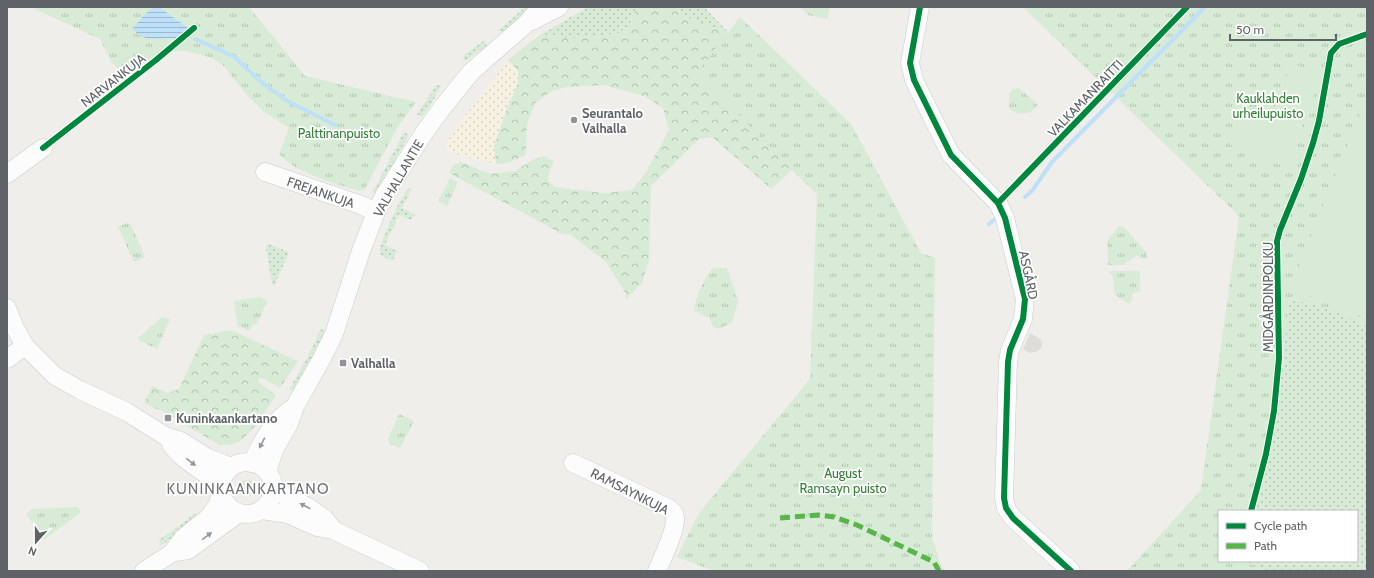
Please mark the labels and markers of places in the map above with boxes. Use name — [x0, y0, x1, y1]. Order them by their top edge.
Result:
place label: Seurantalo Valhalla — [582, 105, 643, 136]
marker: Seurantalo Valhalla — [569, 115, 579, 125]
place label: Valhalla — [351, 355, 396, 371]
marker: Valhalla — [338, 358, 348, 368]
place label: Kuninkaankartano — [176, 410, 278, 426]
marker: Kuninkaankartano — [163, 413, 173, 423]

